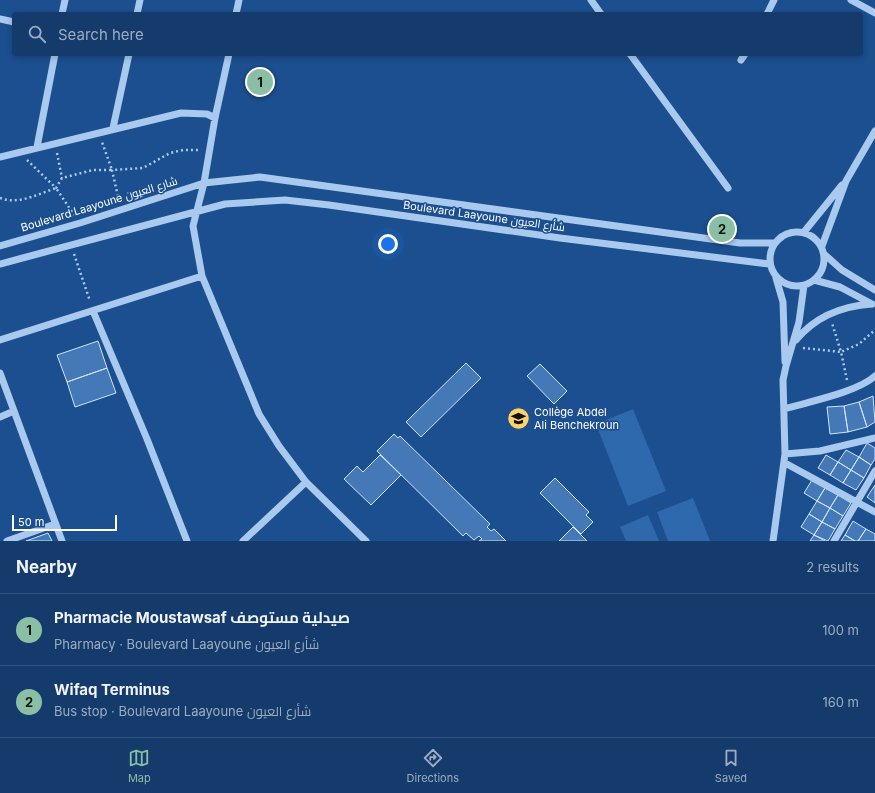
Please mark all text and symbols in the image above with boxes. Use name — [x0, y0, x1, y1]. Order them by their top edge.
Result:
search box — [12, 12, 863, 56]
icon: search — [26, 23, 48, 45]
text: Search here — [58, 25, 144, 44]
pin: 1 — [247, 67, 273, 97]
street label: Boulevard Laayoune شارع العيون — [19, 173, 179, 235]
street label: Boulevard Laayoune شأرع العيون — [402, 198, 566, 235]
pin: 2 — [709, 214, 735, 244]
your location — [378, 234, 398, 254]
school or university icon: Collège Abdel Ali Benchekroun — [505, 405, 531, 431]
place label: Collège Abdel Ali Benchekroun — [534, 405, 619, 432]
scale bar — [12, 513, 117, 532]
text: 50 m — [18, 515, 44, 529]
text: Nearby — [16, 557, 77, 577]
text: 2 results — [806, 559, 859, 575]
text: Pharmacie Moustawsaf صيدلية مستوصف — [54, 608, 350, 627]
text: 1 — [26, 622, 32, 638]
text: 100 m — [822, 622, 859, 638]
text: Pharmacy · Boulevard Laayoune شأرع العيون — [54, 636, 319, 652]
text: Wifaq Terminus — [54, 680, 170, 699]
text: 2 — [25, 694, 33, 710]
text: 160 m — [822, 694, 859, 710]
text: Bus stop · Boulevard Laayoune شأرع العيون — [54, 703, 311, 719]
tab: Map — [128, 747, 151, 785]
tab: Directions — [407, 747, 459, 785]
tab: Saved — [715, 747, 747, 785]

